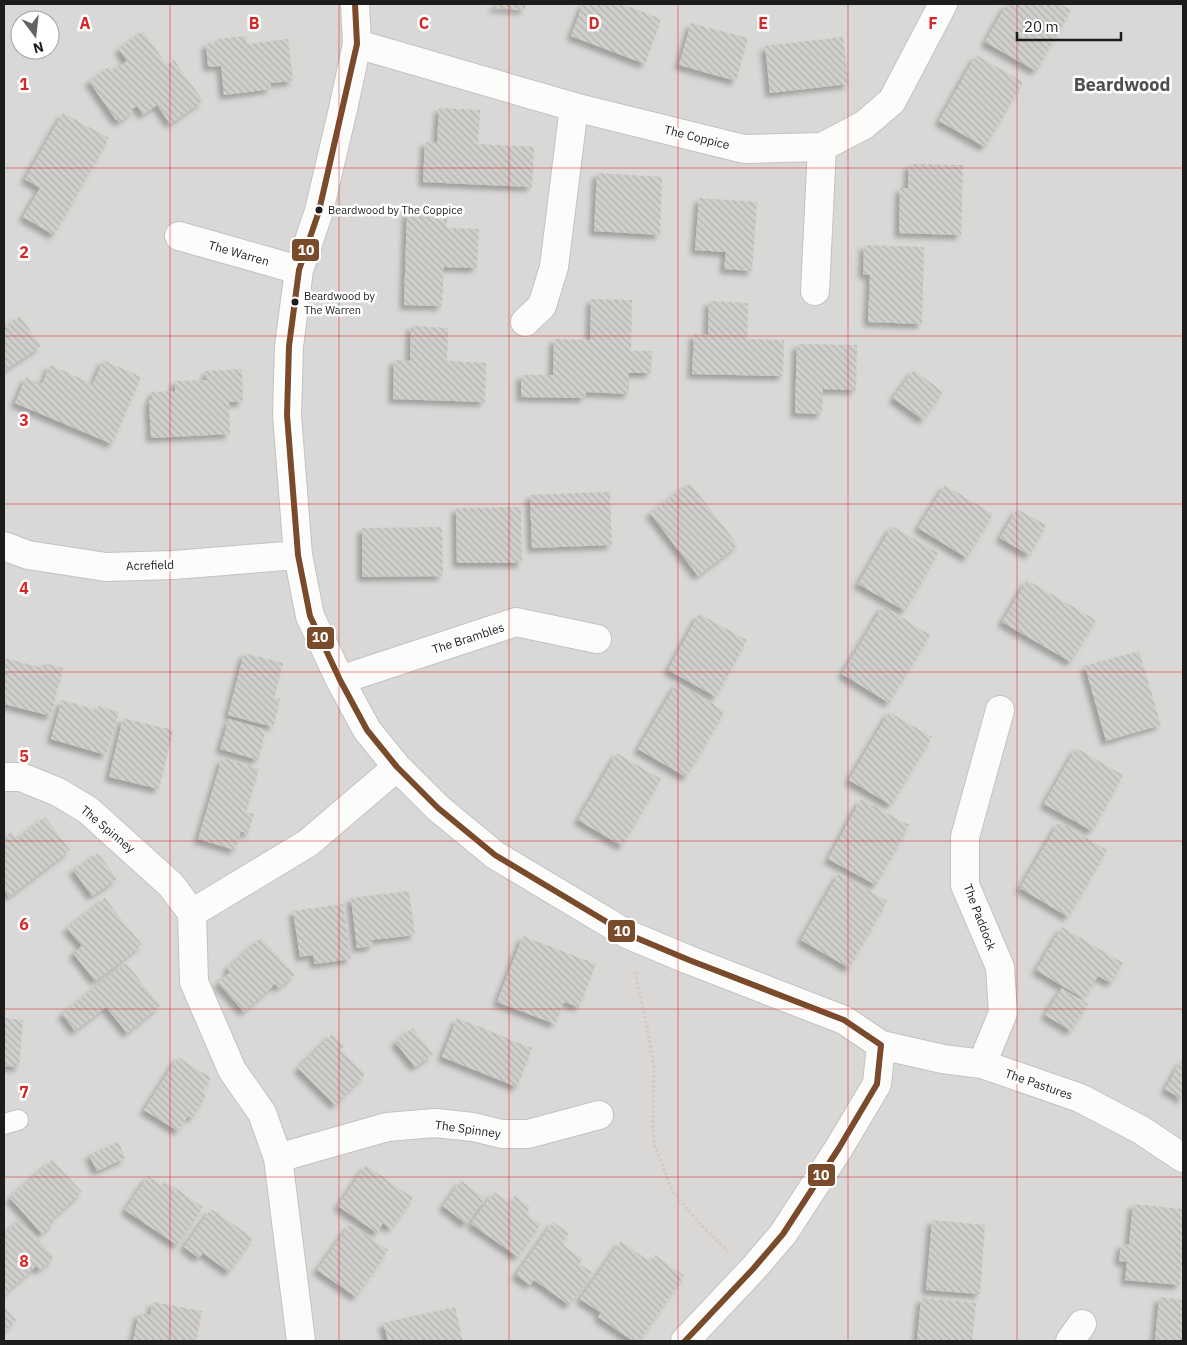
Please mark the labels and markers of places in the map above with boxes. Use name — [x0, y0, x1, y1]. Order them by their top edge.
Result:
place label: Beardwood by The Coppice — [328, 203, 463, 217]
marker: Beardwood by The Coppice — [314, 205, 324, 215]
place label: Beardwood by The Warren — [304, 289, 375, 317]
marker: Beardwood by The Warren — [290, 297, 300, 307]

